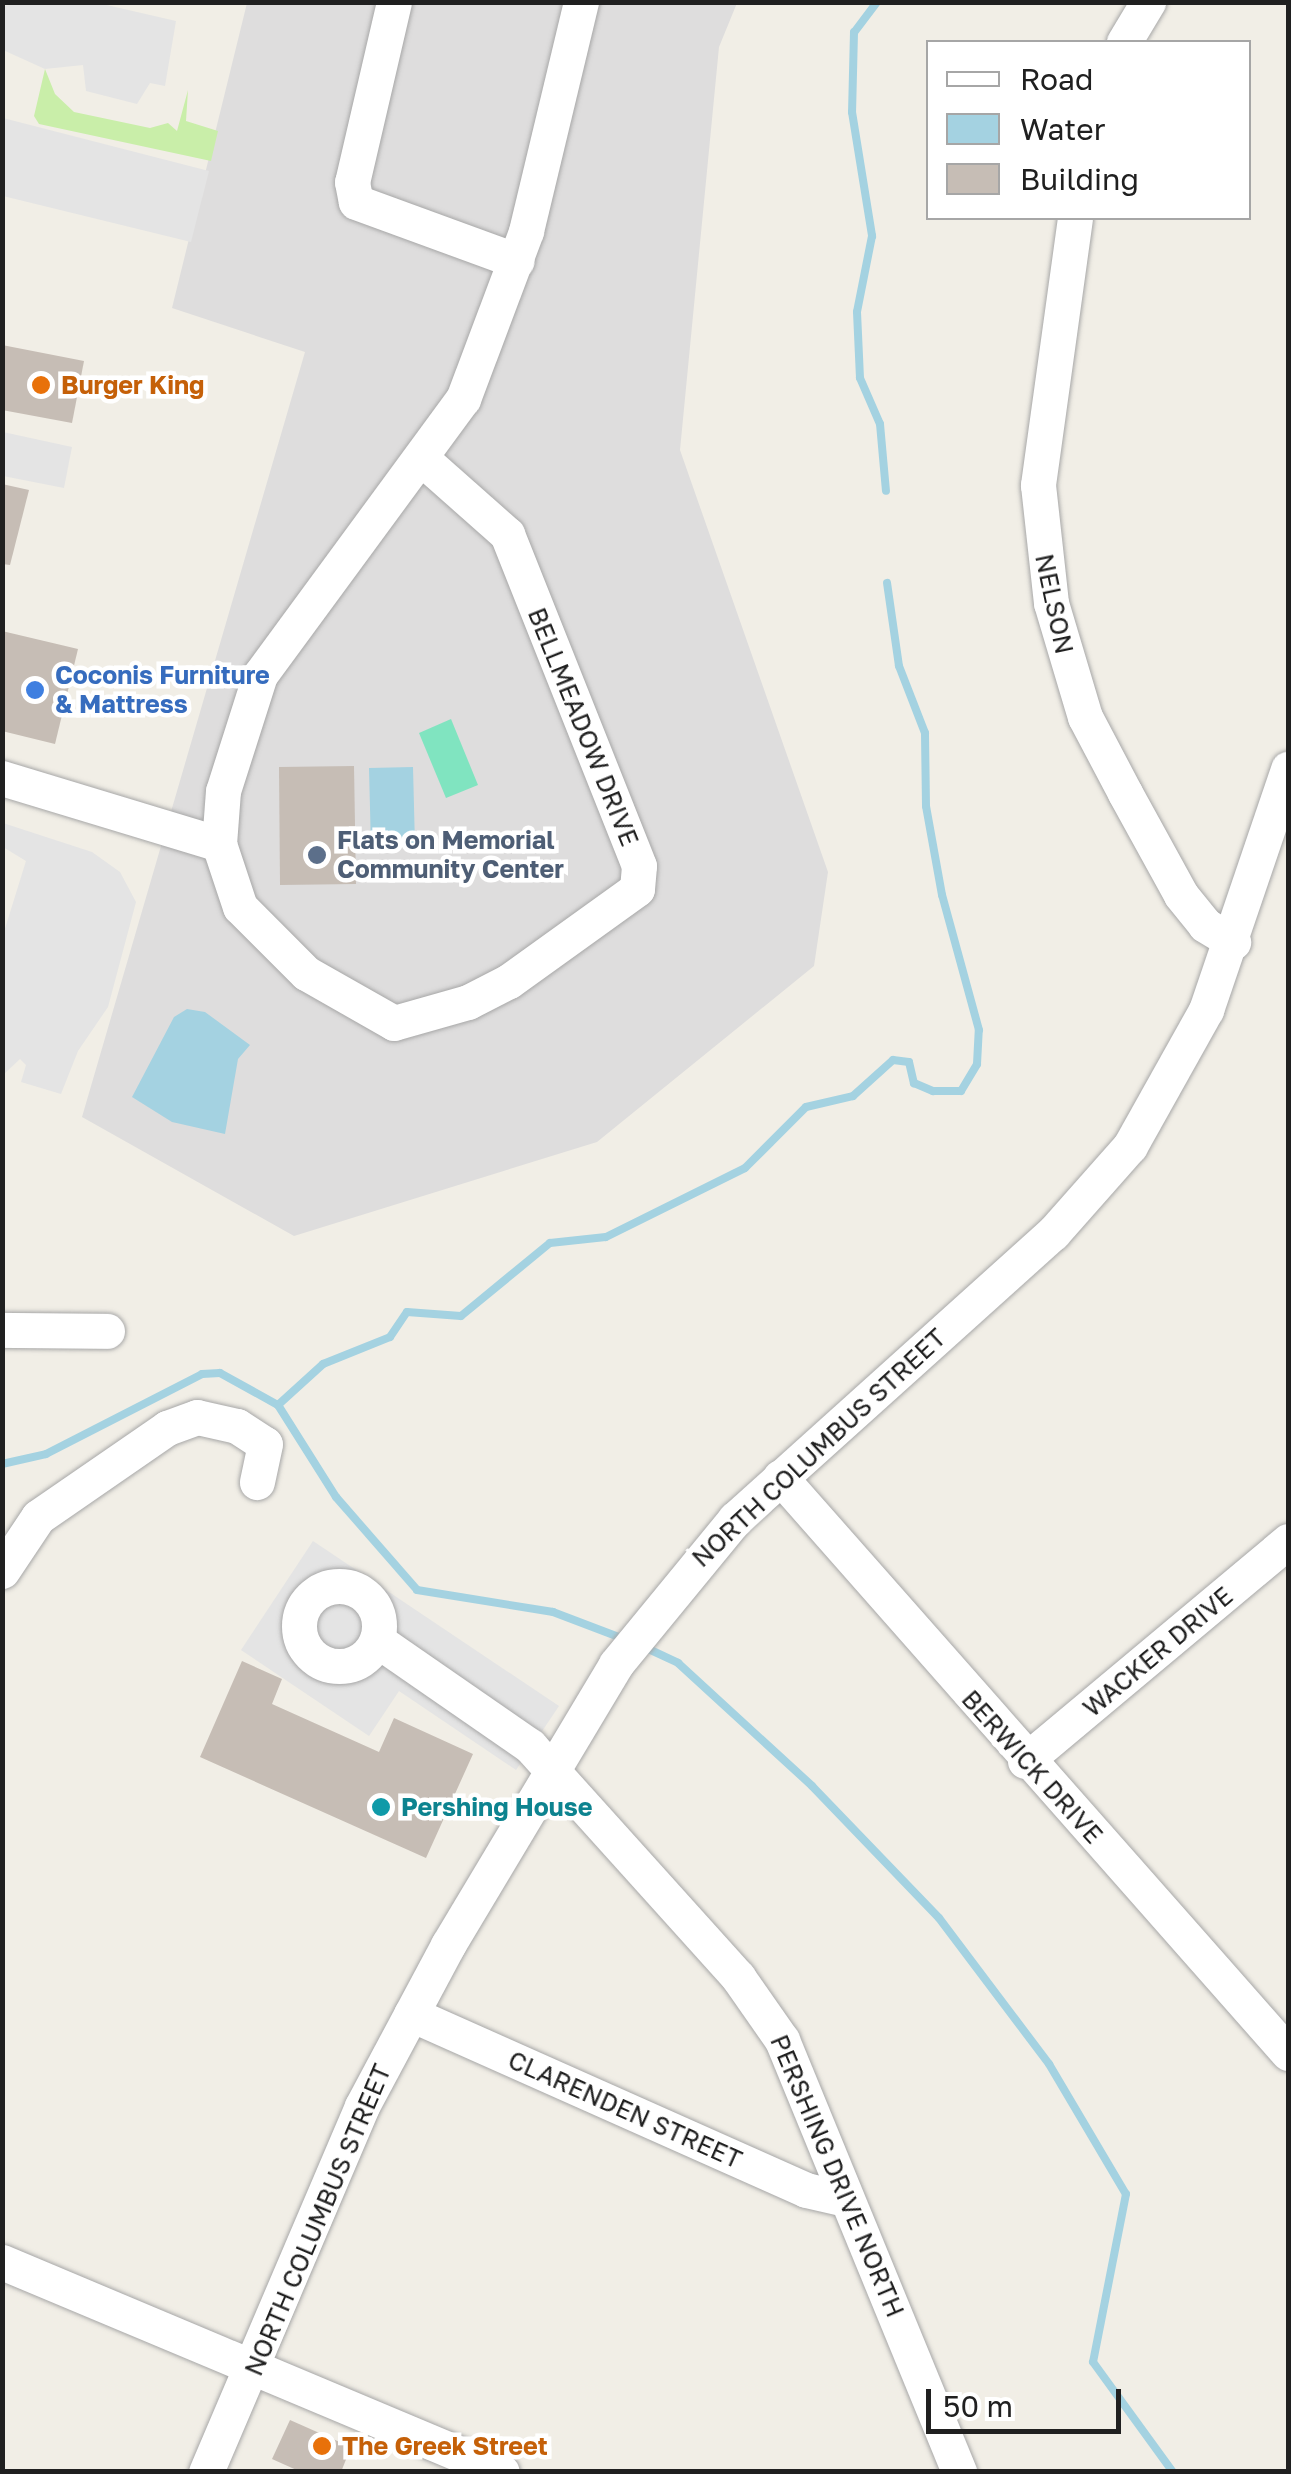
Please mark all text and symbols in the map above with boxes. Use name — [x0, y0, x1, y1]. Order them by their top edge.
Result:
legend — [926, 40, 1251, 220]
text: Road — [1020, 61, 1094, 97]
text: Water — [1020, 111, 1105, 147]
text: Building — [1020, 161, 1139, 197]
place label: Burger King — [61, 370, 204, 400]
marker: Burger King — [30, 374, 52, 396]
street label: NELSON — [1029, 551, 1079, 657]
street label: BELLMEADOW DRIVE — [521, 603, 645, 851]
place label: Coconis Furniture & Mattress — [55, 661, 270, 720]
marker: Coconis Furniture & Mattress — [24, 679, 46, 701]
place label: Flats on Memorial Community Center — [337, 826, 564, 885]
marker: Flats on Memorial Community Center — [306, 844, 328, 866]
street label: NORTH COLUMBUS STREET — [686, 1323, 952, 1573]
street label: WACKER DRIVE — [1077, 1581, 1239, 1723]
street label: BERWICK DRIVE — [955, 1684, 1109, 1850]
place label: Pershing House — [401, 1792, 592, 1822]
marker: Pershing House — [370, 1796, 392, 1818]
street label: PERSHING DRIVE NORTH — [764, 2030, 910, 2322]
street label: CLARENDEN STREET — [504, 2045, 746, 2175]
street label: NORTH COLUMBUS STREET — [239, 2060, 397, 2380]
scale bar — [931, 2369, 1126, 2431]
text: 50 m — [943, 2388, 1013, 2424]
place label: The Greek Street — [342, 2431, 548, 2461]
marker: The Greek Street — [311, 2435, 333, 2457]

